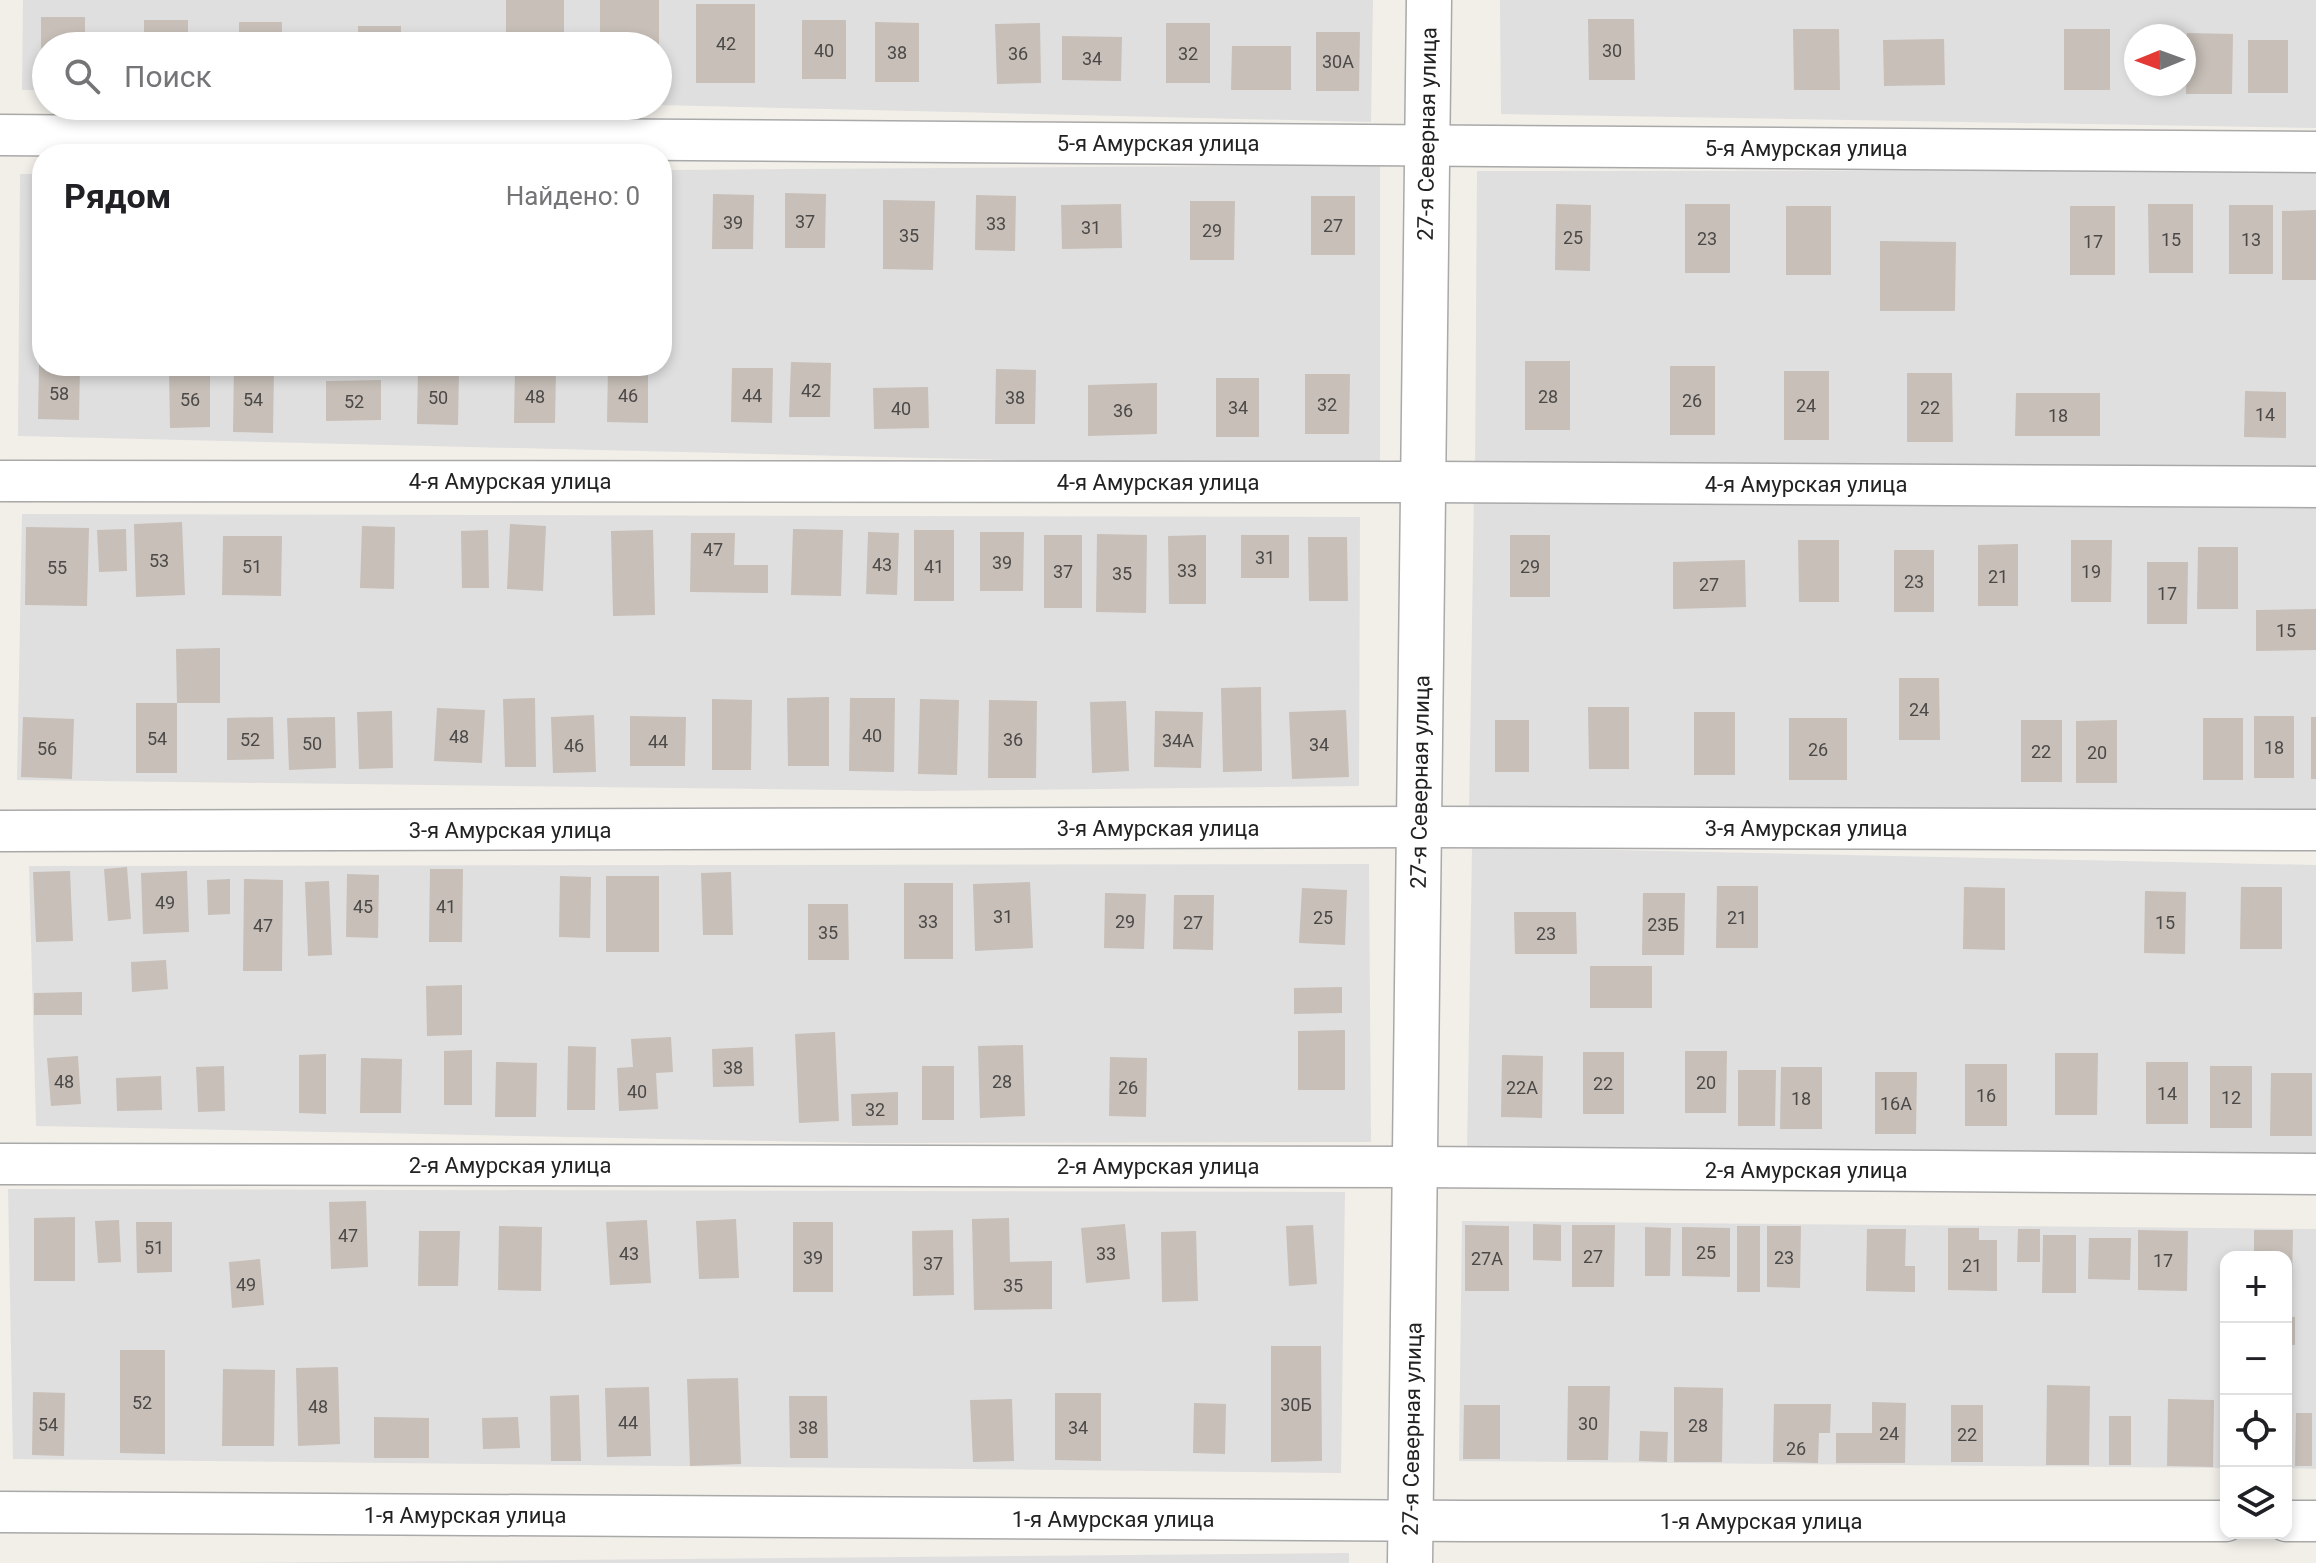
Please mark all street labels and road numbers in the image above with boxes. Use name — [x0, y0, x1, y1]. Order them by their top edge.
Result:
street label: 27-я Северная улица — [1413, 27, 1441, 241]
street label: 5-я Амурская улица — [1057, 131, 1259, 156]
street label: 5-я Амурская улица — [1705, 136, 1907, 161]
street label: 4-я Амурская улица — [409, 469, 611, 494]
street label: 4-я Амурская улица — [1057, 470, 1259, 495]
street label: 4-я Амурская улица — [1705, 472, 1907, 497]
street label: 27-я Северная улица — [1406, 675, 1434, 889]
street label: 3-я Амурская улица — [1057, 816, 1259, 841]
street label: 3-я Амурская улица — [1705, 816, 1907, 841]
street label: 3-я Амурская улица — [409, 818, 611, 843]
street label: 2-я Амурская улица — [409, 1153, 611, 1178]
street label: 2-я Амурская улица — [1057, 1154, 1259, 1179]
street label: 2-я Амурская улица — [1705, 1158, 1907, 1183]
street label: 27-я Северная улица — [1398, 1322, 1426, 1536]
street label: 1-я Амурская улица — [364, 1503, 566, 1528]
street label: 1-я Амурская улица — [1012, 1507, 1214, 1532]
street label: 1-я Амурская улица — [1660, 1509, 1862, 1534]

